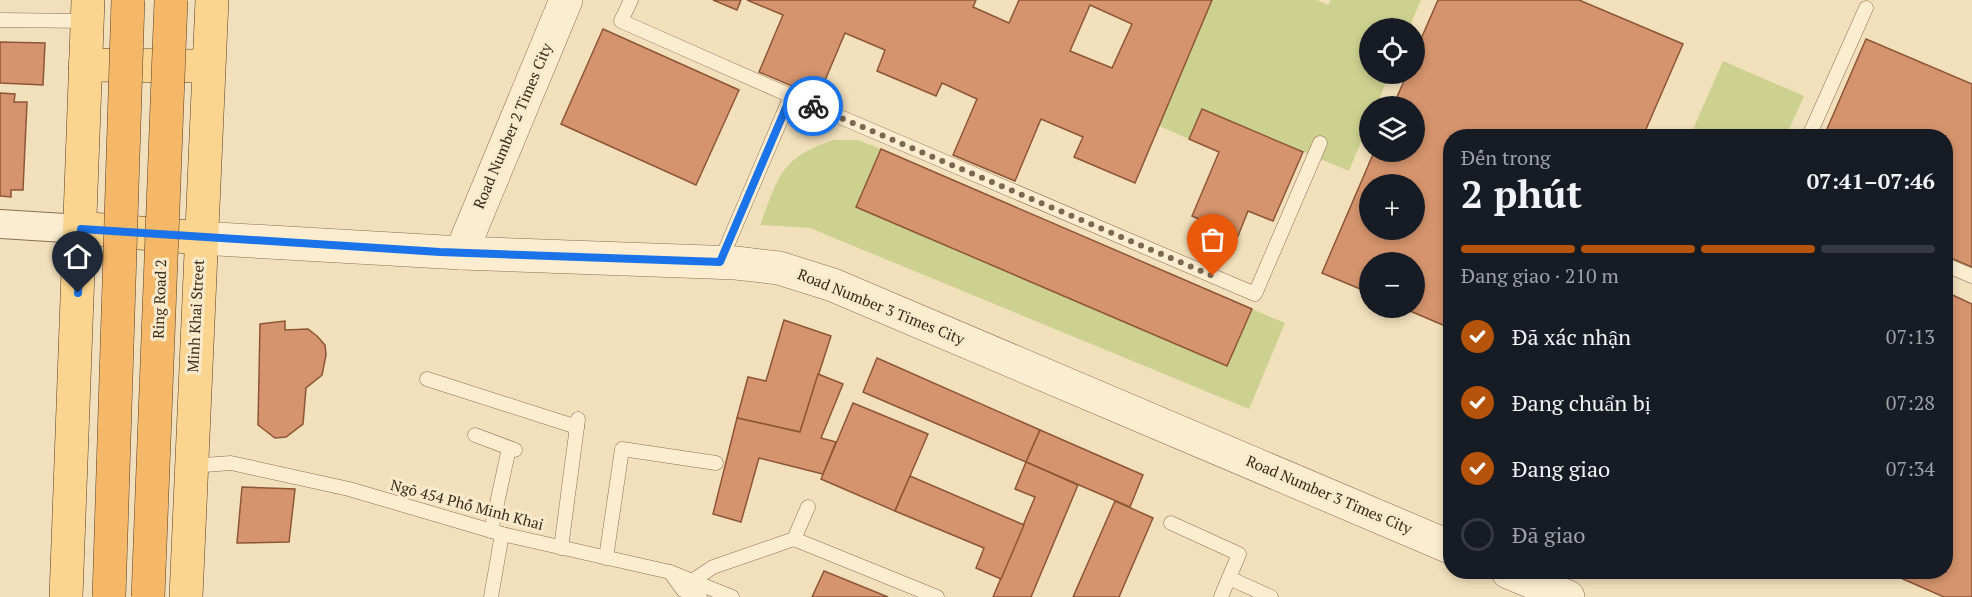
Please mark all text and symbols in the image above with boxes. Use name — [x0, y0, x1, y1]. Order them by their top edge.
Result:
map controls — [1359, 18, 1425, 318]
button: locate — [1359, 18, 1425, 84]
street label: Road Number 2 Times City — [468, 39, 556, 212]
courier — [783, 76, 843, 136]
icon: bike — [797, 90, 830, 123]
button: layers — [1359, 96, 1425, 162]
text: Đến trong — [1461, 144, 1551, 171]
text: 07:41–07:46 — [1807, 166, 1935, 195]
text: 2 phút — [1461, 167, 1582, 219]
button: + — [1359, 174, 1425, 240]
pin — [1187, 214, 1238, 276]
icon: bag — [1196, 223, 1229, 256]
pin — [52, 231, 103, 293]
icon: home — [61, 240, 94, 273]
button: − — [1359, 252, 1425, 318]
street label: Ring Road 2 — [148, 259, 170, 339]
street label: Minh Khai Street — [182, 259, 208, 373]
text: Đang giao · 210 m — [1461, 262, 1619, 289]
street label: Road Number 3 Times City — [795, 263, 968, 349]
icon: check — [1461, 320, 1494, 353]
text: Đã xác nhận — [1512, 322, 1631, 351]
text: 07:13 — [1886, 323, 1935, 350]
icon: check — [1461, 386, 1494, 419]
text: Đang chuẩn bị — [1512, 388, 1651, 417]
text: 07:28 — [1886, 389, 1935, 416]
street label: Road Number 3 Times City — [1243, 450, 1416, 538]
icon: check — [1461, 452, 1494, 485]
text: Đang giao — [1512, 454, 1610, 483]
text: 07:34 — [1886, 455, 1935, 482]
street label: Ngõ 454 Phố Minh Khai — [389, 474, 546, 534]
text: Đã giao — [1512, 520, 1586, 549]

